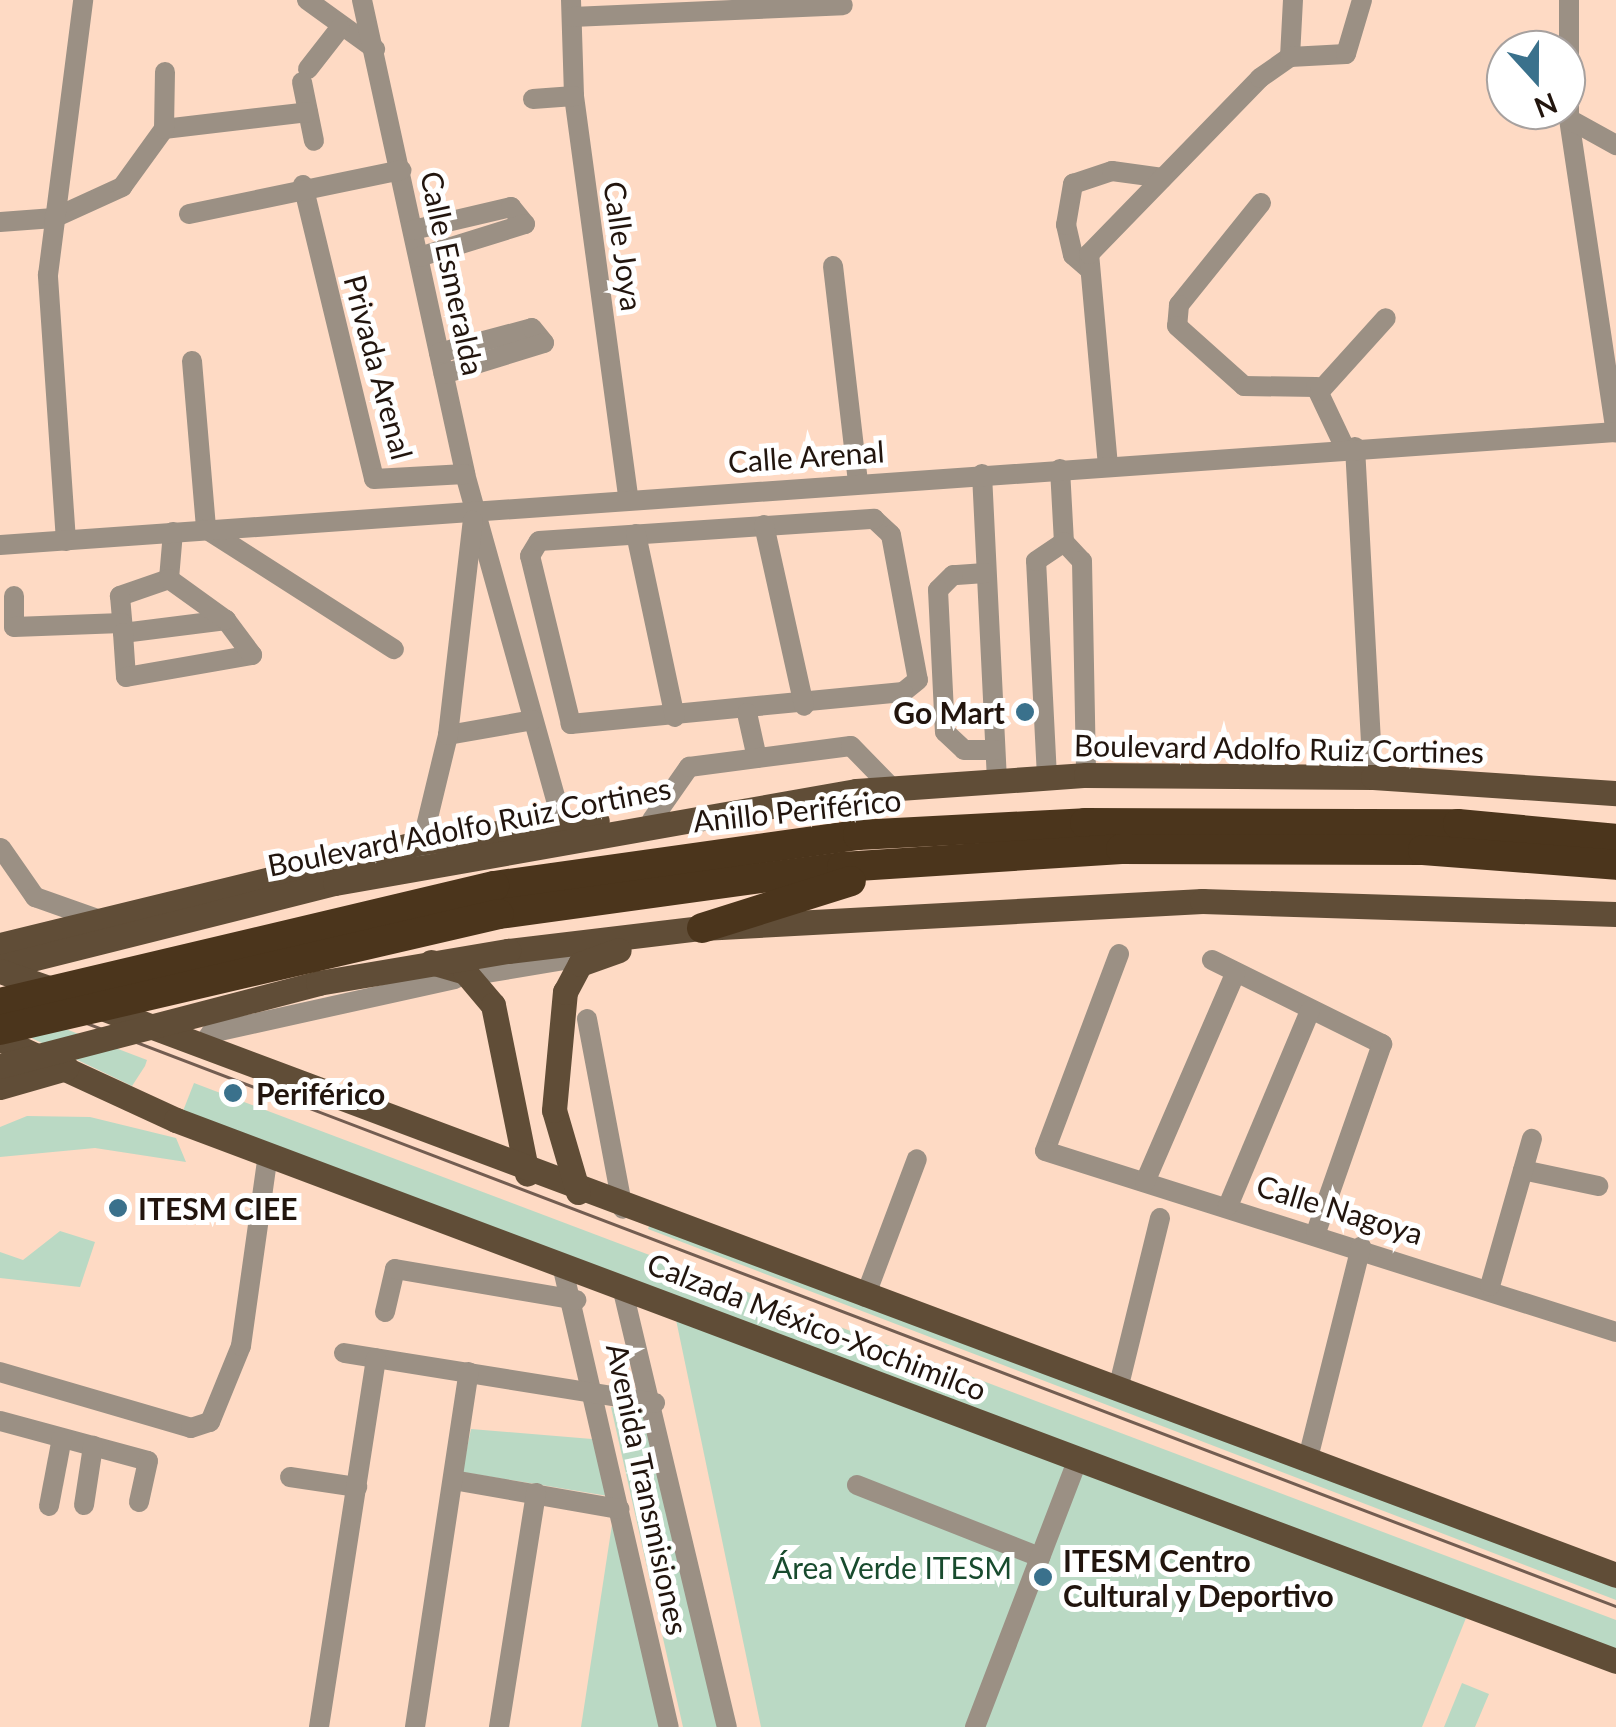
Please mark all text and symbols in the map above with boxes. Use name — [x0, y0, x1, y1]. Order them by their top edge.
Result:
north arrow — [1486, 30, 1586, 130]
text: N — [1530, 86, 1562, 126]
street label: Calle Esmeralda — [414, 168, 492, 378]
street label: Calle Joya — [597, 178, 651, 314]
street label: Privada Arenal — [337, 270, 421, 464]
street label: Calle Arenal — [726, 433, 886, 479]
place label: Go Mart — [893, 694, 1005, 730]
marker: Go Mart — [1014, 701, 1036, 723]
street label: Boulevard Adolfo Ruiz Cortines — [1073, 726, 1485, 770]
street label: Boulevard Adolfo Ruiz Cortines — [264, 769, 674, 883]
street label: Anillo Periférico — [691, 781, 903, 839]
place label: Periférico — [256, 1075, 385, 1111]
marker: Periférico — [220, 1080, 246, 1106]
street label: Calle Nagoya — [1253, 1167, 1427, 1251]
place label: ITESM CIEE — [138, 1190, 297, 1226]
marker: ITESM CIEE — [107, 1197, 129, 1219]
street label: Calzada México-Xochimilco — [642, 1245, 992, 1407]
street label: Avenida Transmisiones — [599, 1340, 697, 1638]
place label: ITESM Centro Cultural y Deportivo — [1063, 1542, 1335, 1612]
park label: Área Verde ITESM — [771, 1549, 1013, 1585]
marker: ITESM Centro Cultural y Deportivo — [1032, 1566, 1054, 1588]

